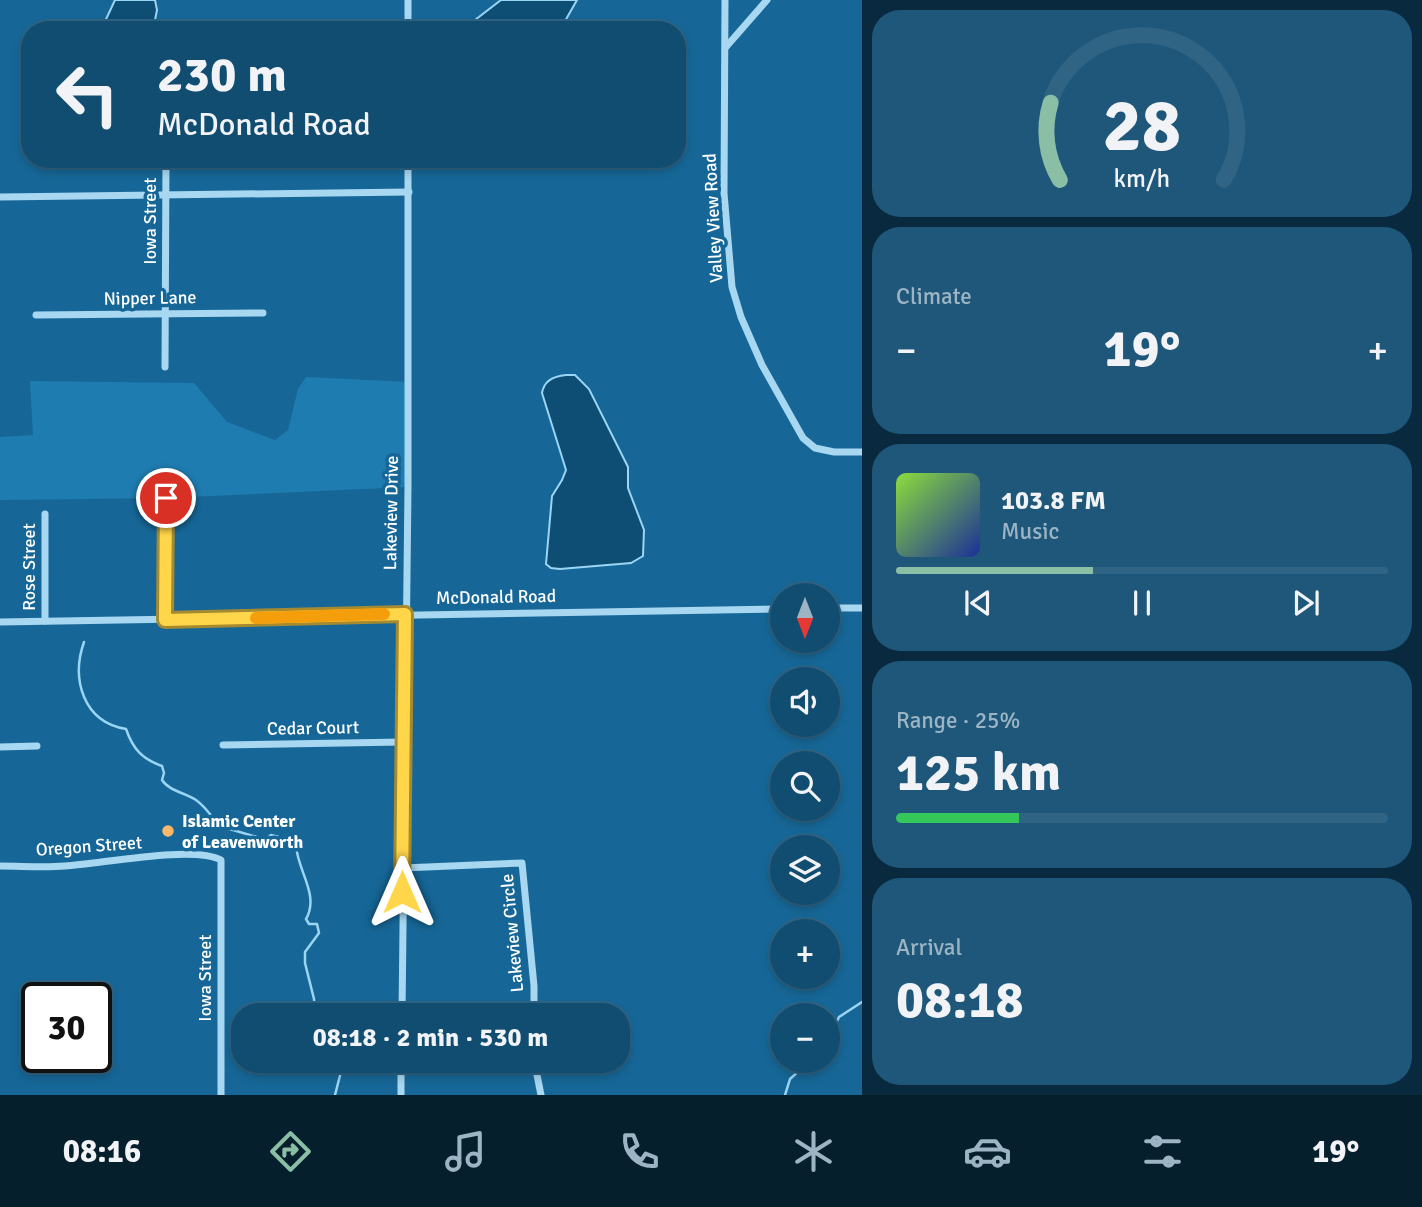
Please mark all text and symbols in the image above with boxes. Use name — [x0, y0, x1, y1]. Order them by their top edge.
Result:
text: 230 m — [157, 45, 287, 105]
icon: left — [42, 49, 133, 140]
text: 28 — [1103, 82, 1181, 171]
text: McDonald Road — [157, 105, 371, 144]
street label: Valley View Road — [699, 153, 727, 283]
text: km/h — [1114, 162, 1170, 193]
street label: Iowa Street — [139, 177, 161, 265]
text: Climate — [896, 282, 972, 311]
street label: Nipper Lane — [103, 286, 197, 310]
text: 19° — [1104, 317, 1180, 381]
text: − — [896, 327, 917, 374]
text: + — [1367, 327, 1388, 374]
street label: Lakeview Drive — [379, 455, 403, 571]
pin — [136, 468, 196, 528]
icon: arrive — [147, 479, 185, 517]
text: 103.8 FM — [1001, 485, 1106, 517]
text: Music — [1001, 517, 1059, 546]
street label: Rose Street — [18, 523, 40, 611]
north arrow — [770, 583, 840, 653]
map controls — [770, 583, 840, 1073]
icon: previous — [959, 584, 997, 622]
icon: pause — [1123, 584, 1161, 622]
icon: next — [1287, 584, 1325, 622]
street label: McDonald Road — [436, 585, 556, 609]
button: sound — [770, 667, 840, 737]
text: Range · 25% — [896, 706, 1020, 735]
street label: Cedar Court — [267, 716, 359, 740]
text: 125 km — [896, 741, 1061, 805]
button: search — [770, 751, 840, 821]
place label: Islamic Center of Leavenworth — [182, 810, 304, 853]
marker: Islamic Center of Leavenworth — [160, 823, 176, 839]
street label: Oregon Street — [35, 831, 143, 861]
button: layers — [770, 835, 840, 905]
position arrow — [365, 855, 439, 929]
street label: Lakeview Circle — [496, 873, 528, 993]
button: + — [770, 919, 840, 989]
text: Arrival — [896, 933, 962, 962]
street label: Iowa Street — [194, 934, 216, 1022]
text: 08:18 — [896, 968, 1024, 1032]
speed limit sign: 30 — [21, 982, 112, 1073]
button: − — [770, 1003, 840, 1073]
text: 08:18 · 2 min · 530 m — [313, 1022, 548, 1054]
icon: directions — [266, 1127, 315, 1176]
icon: music — [441, 1127, 490, 1176]
icon: phone — [615, 1127, 664, 1176]
icon: climate — [789, 1127, 838, 1176]
icon: car — [963, 1127, 1012, 1176]
icon: filters — [1138, 1127, 1187, 1176]
text: 08:16 — [63, 1132, 141, 1171]
text: 19° — [1312, 1132, 1359, 1171]

